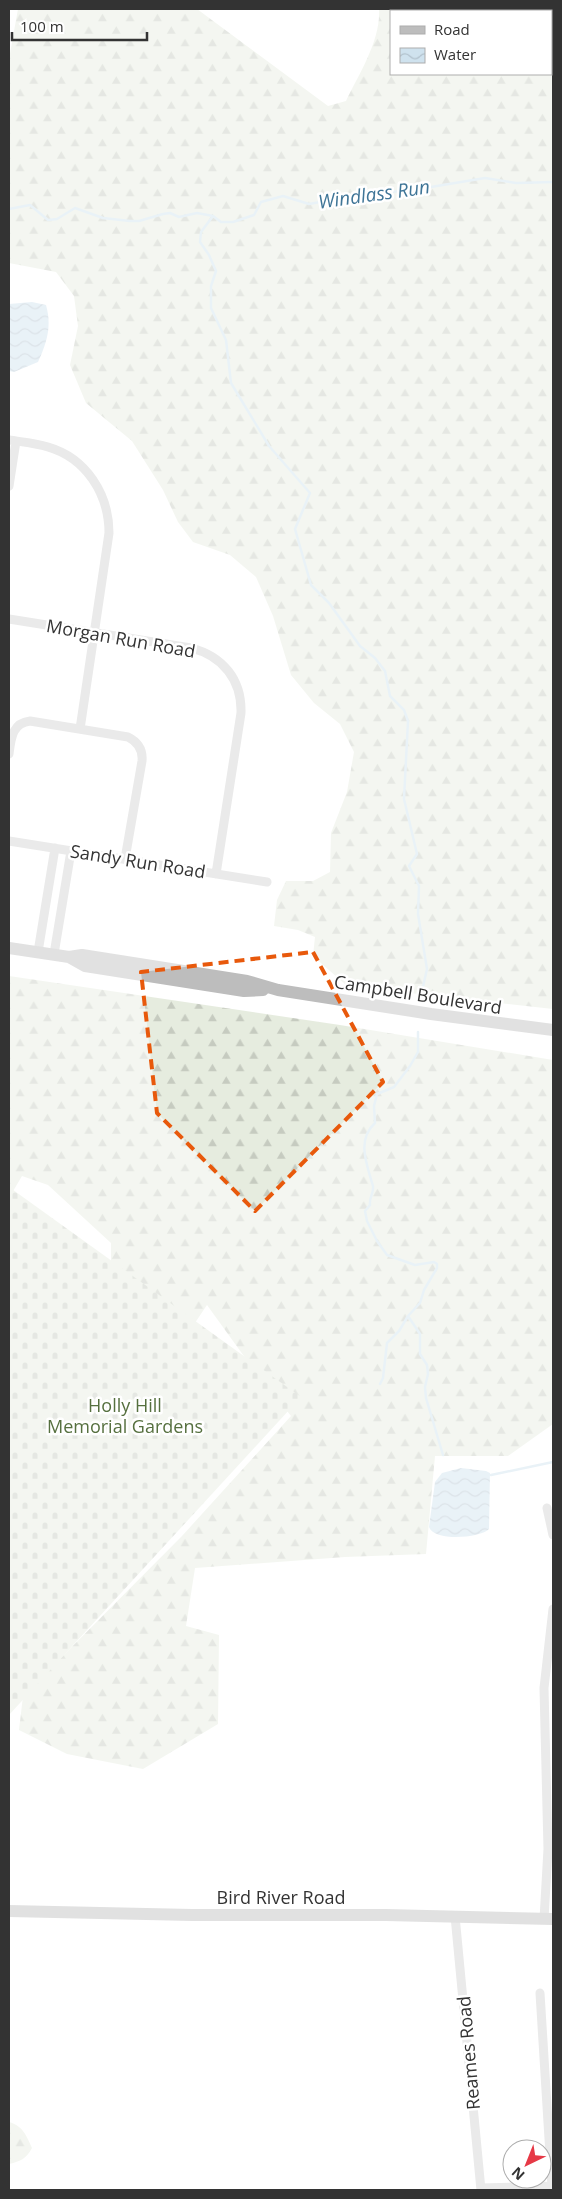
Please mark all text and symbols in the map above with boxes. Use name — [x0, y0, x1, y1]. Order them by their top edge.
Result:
scale bar — [12, 10, 148, 42]
legend — [390, 10, 552, 75]
text: 100 m — [20, 16, 64, 36]
text: Road — [434, 19, 470, 39]
text: Water — [434, 44, 476, 64]
water label: Windlass Run — [316, 173, 432, 215]
street label: Morgan Run Road — [45, 613, 197, 663]
street label: Sandy Run Road — [69, 838, 207, 884]
street label: Campbell Boulevard — [332, 969, 504, 1019]
park label: Holly Hill Memorial Gardens — [47, 1393, 203, 1438]
street label: Bird River Road — [217, 1885, 345, 1909]
street label: Reames Road — [451, 1995, 485, 2111]
north arrow — [502, 2139, 552, 2189]
text: N — [507, 2163, 528, 2185]

